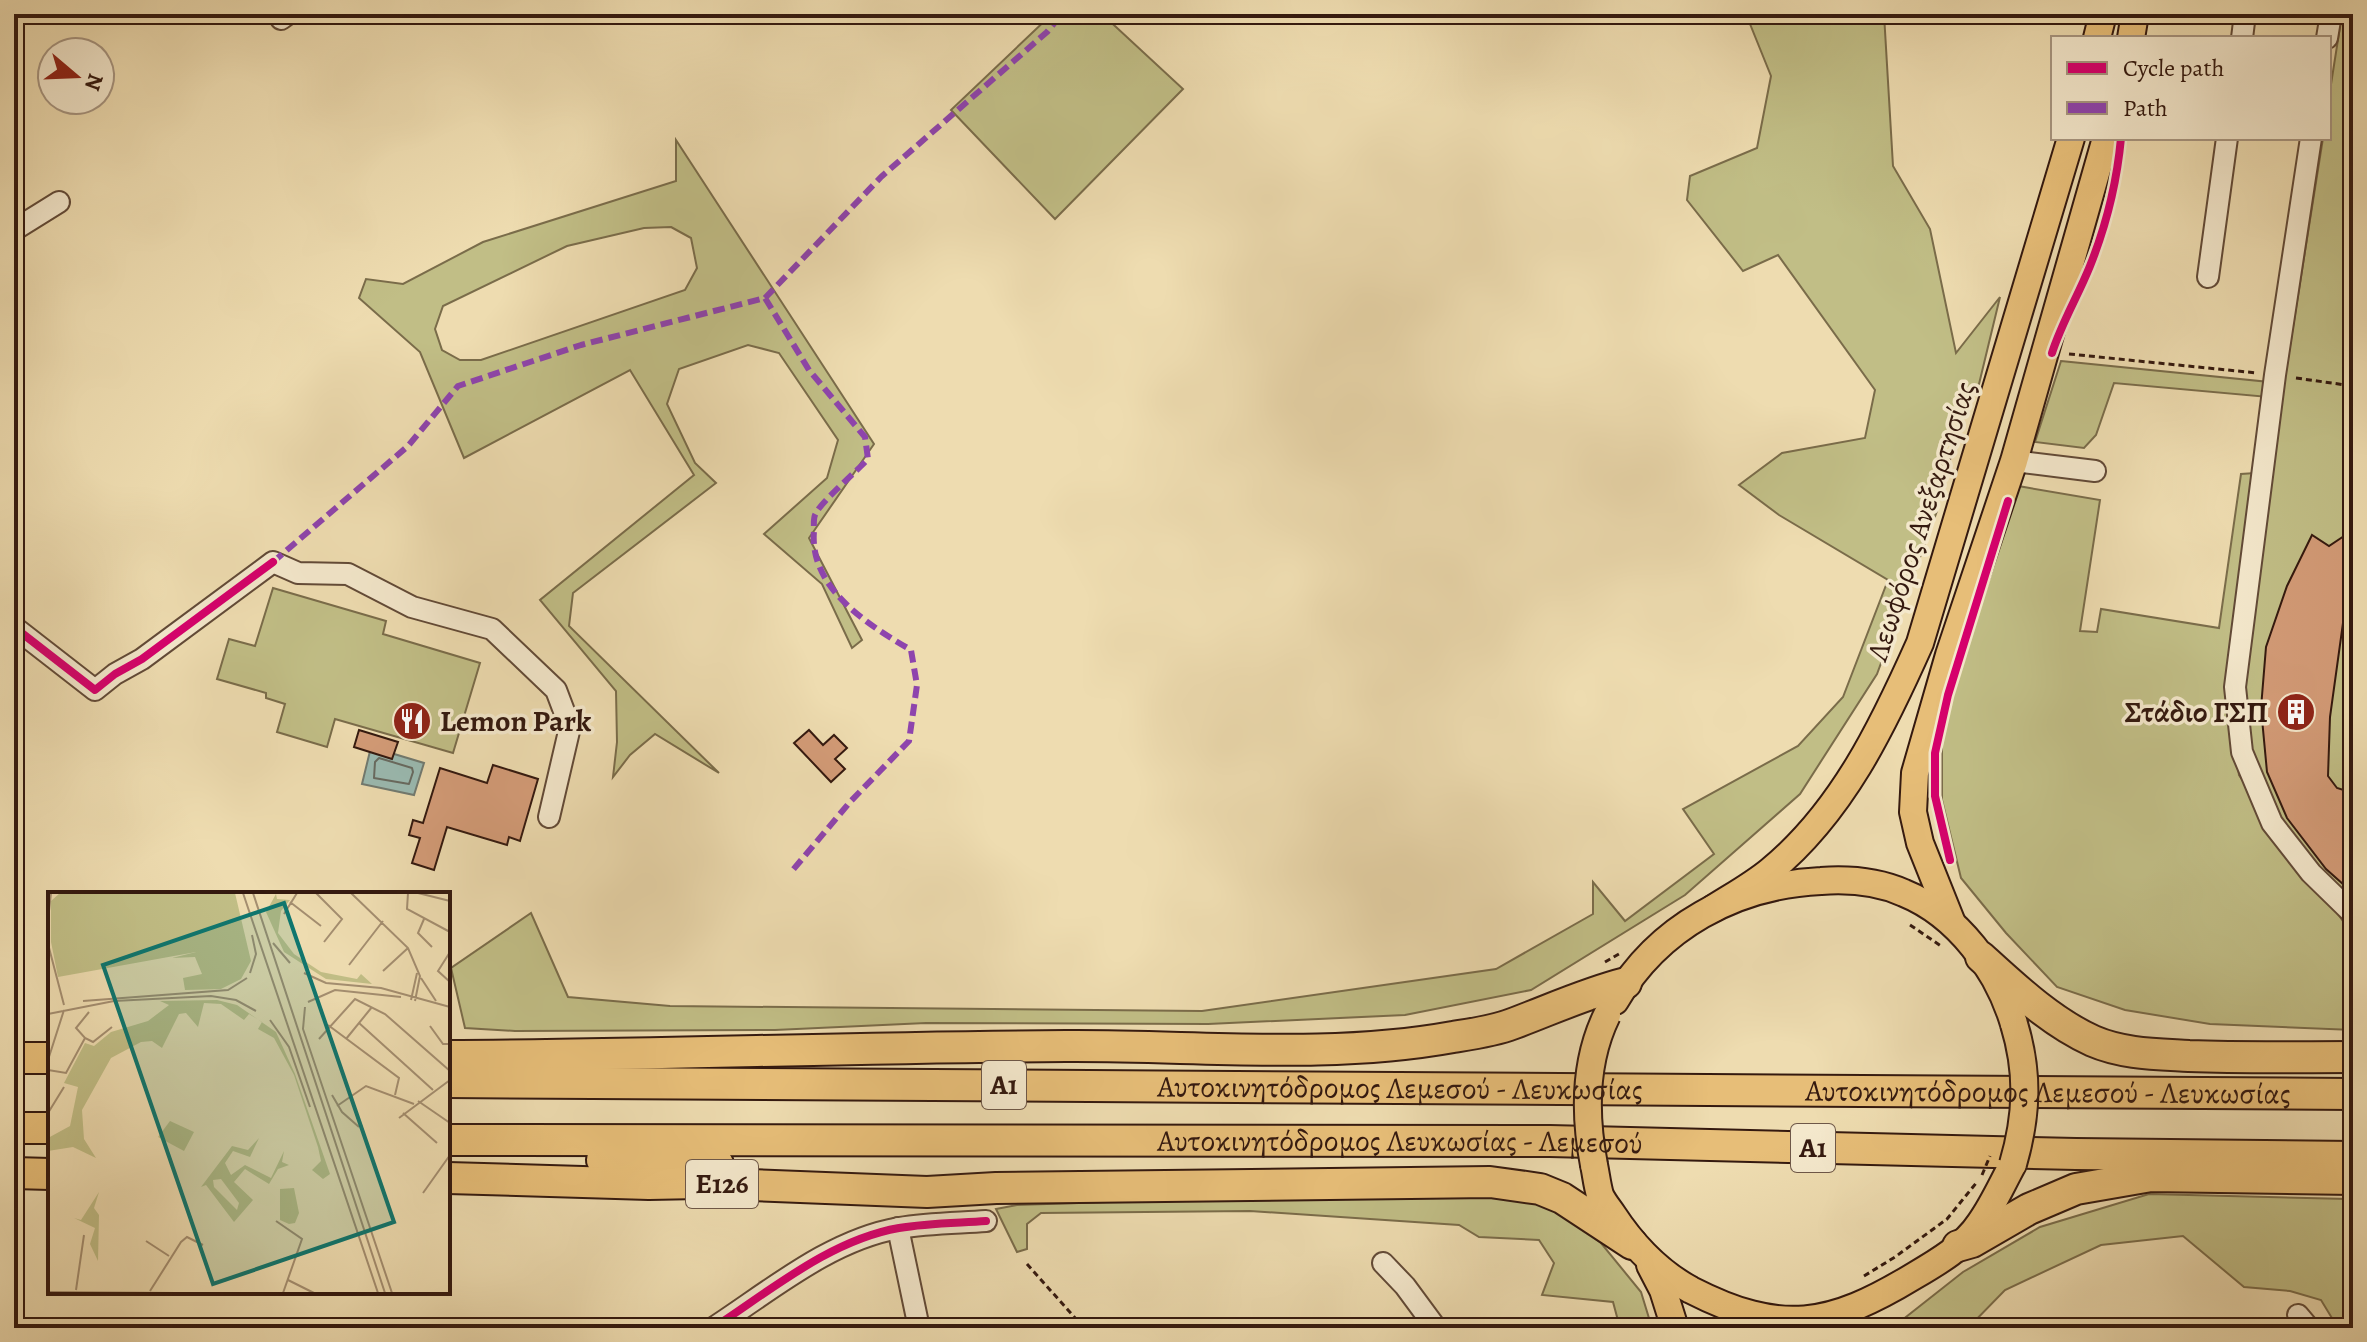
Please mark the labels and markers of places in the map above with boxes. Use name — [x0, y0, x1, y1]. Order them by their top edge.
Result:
building icon: Στάδιο ΓΣΠ — [2275, 691, 2317, 733]
place label: Στάδιο ΓΣΠ — [2124, 692, 2268, 732]
restaurant icon: Lemon Park — [391, 700, 433, 742]
place label: Lemon Park — [440, 701, 592, 741]

